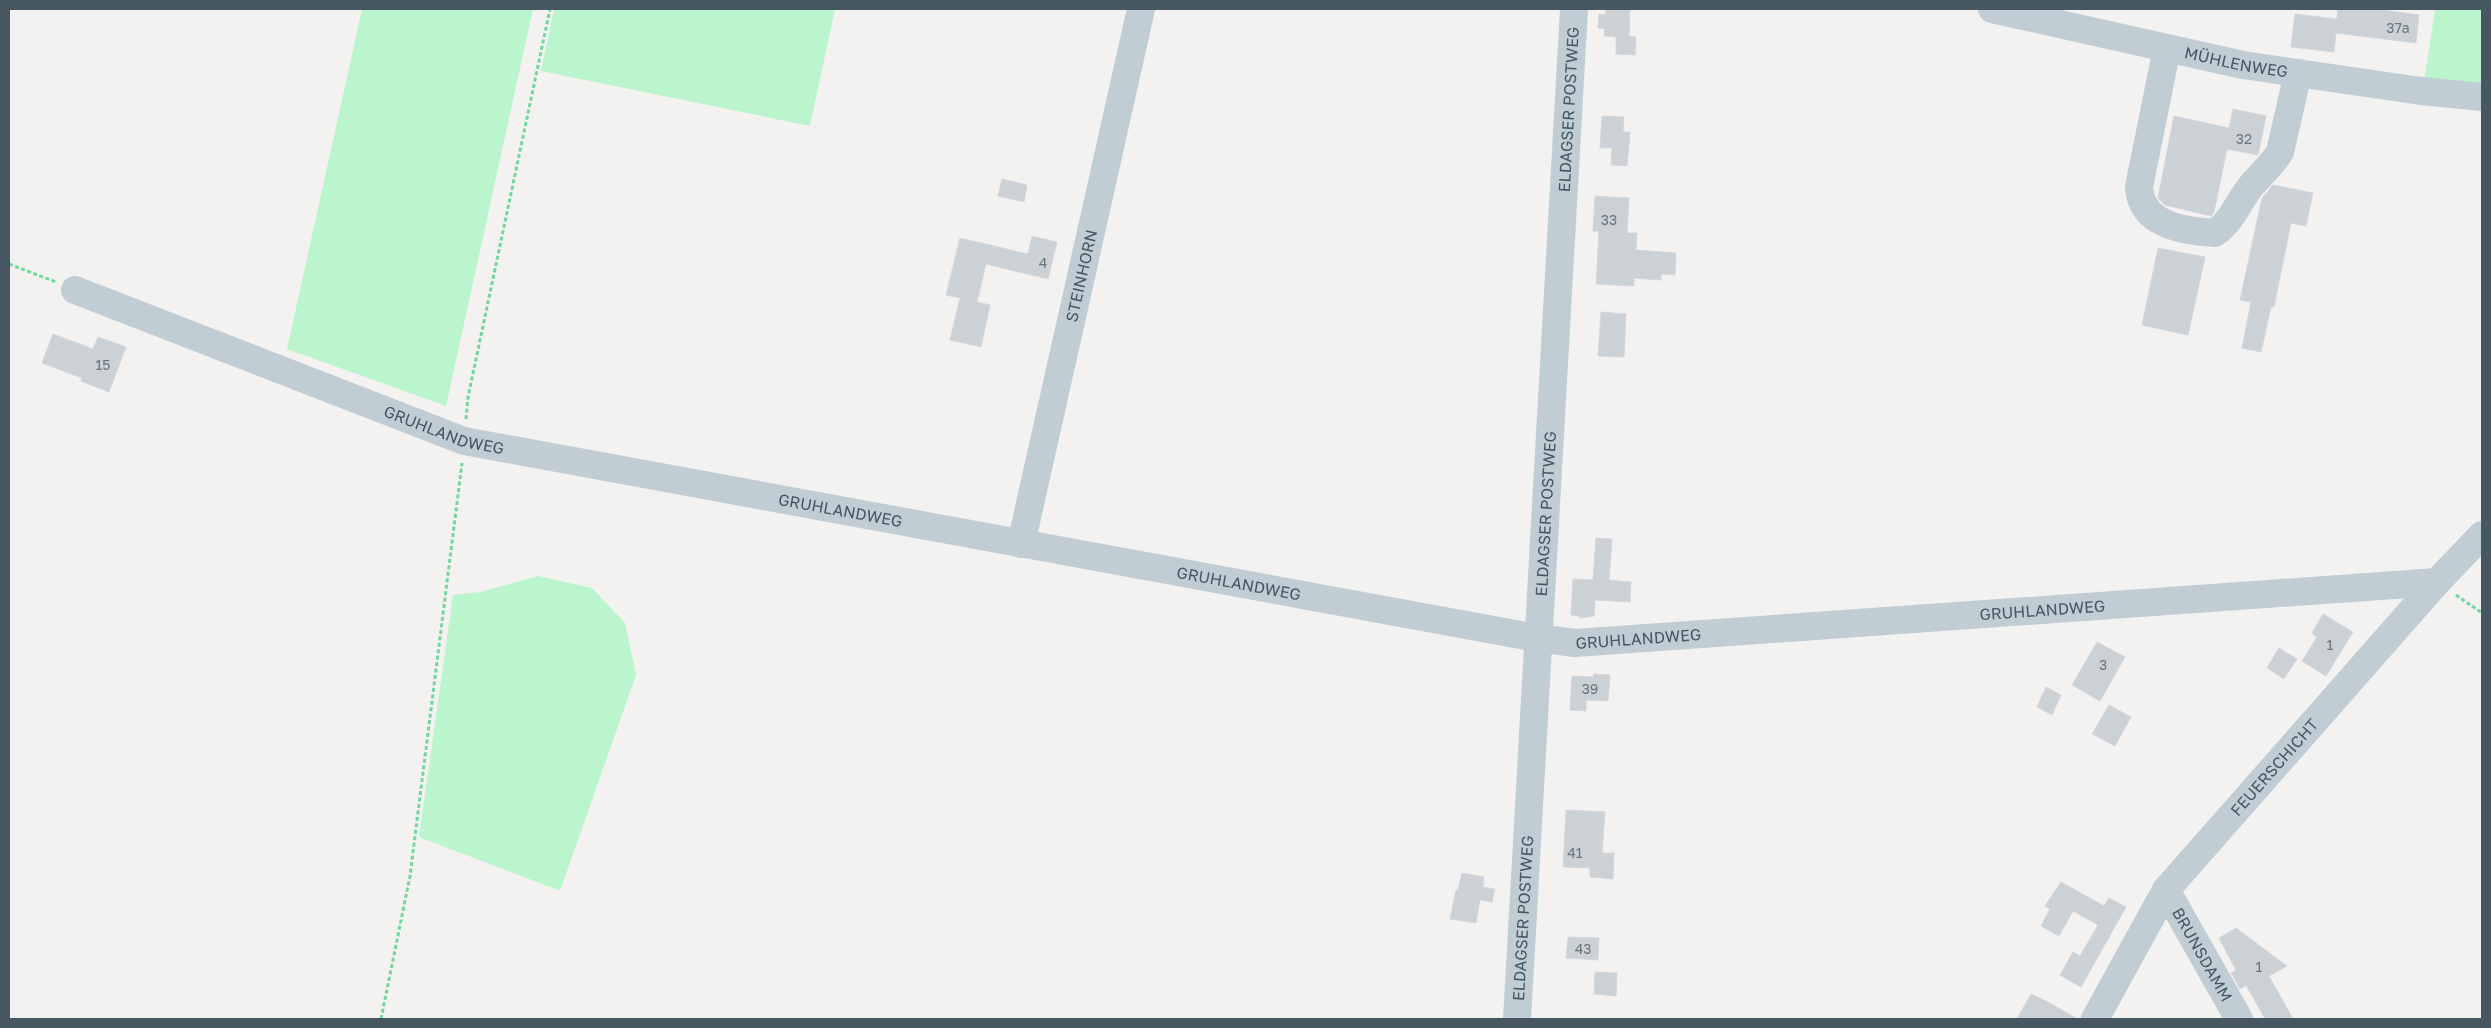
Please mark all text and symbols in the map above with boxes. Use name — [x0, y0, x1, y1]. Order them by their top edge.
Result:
house number: 37a — [2386, 19, 2410, 36]
street label: ELDAGSER POSTWEG — [1554, 26, 1583, 193]
street label: MÜHLENWEG — [2183, 42, 2289, 81]
house number: 32 — [2236, 130, 2252, 147]
house number: 33 — [1601, 211, 1617, 228]
street label: STEINHORN — [1061, 228, 1101, 324]
house number: 4 — [1039, 254, 1047, 271]
house number: 15 — [96, 356, 110, 373]
street label: GRUHLANDWEG — [381, 401, 506, 458]
street label: ELDAGSER POSTWEG — [1531, 431, 1560, 597]
street label: GRUHLANDWEG — [777, 489, 904, 531]
street label: GRUHLANDWEG — [1175, 562, 1302, 604]
street label: GRUHLANDWEG — [1979, 596, 2106, 624]
street label: GRUHLANDWEG — [1575, 624, 1702, 653]
house number: 1 — [2327, 636, 2334, 653]
house number: 3 — [2099, 656, 2107, 673]
house number: 39 — [1582, 680, 1598, 697]
street label: FEUERSCHICHT — [2226, 714, 2322, 820]
street label: ELDAGSER POSTWEG — [1508, 835, 1537, 1001]
house number: 41 — [1567, 844, 1583, 861]
street label: BRUNSDAMM — [2168, 904, 2237, 1005]
house number: 43 — [1575, 940, 1591, 957]
house number: 1 — [2256, 958, 2263, 975]

